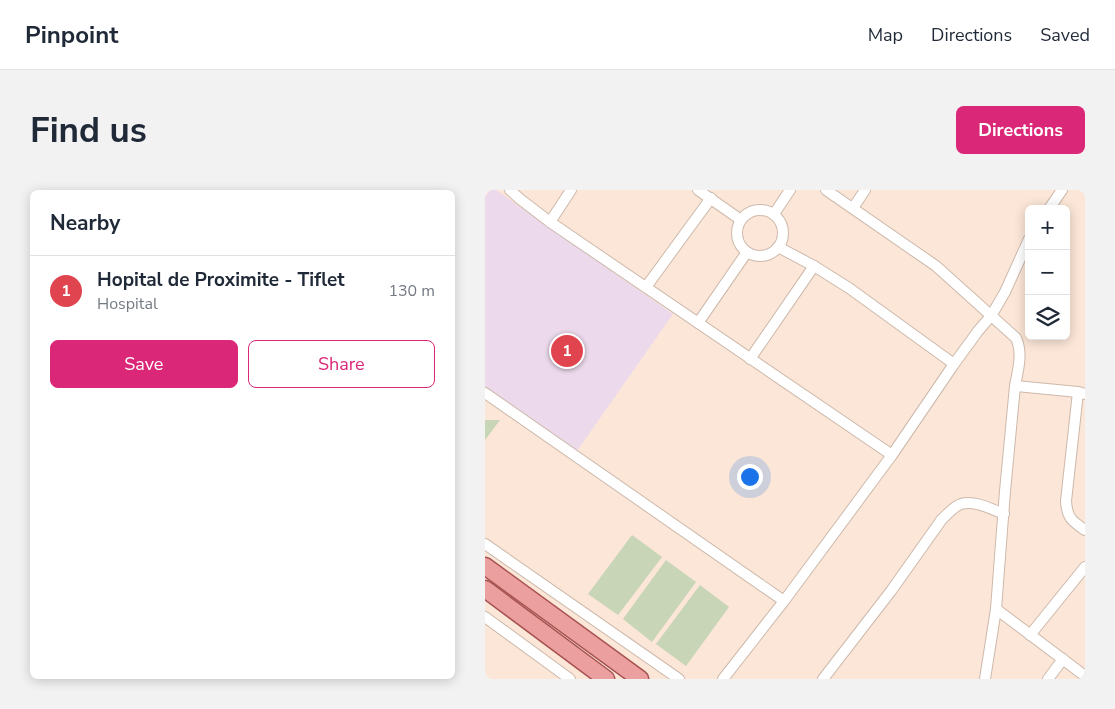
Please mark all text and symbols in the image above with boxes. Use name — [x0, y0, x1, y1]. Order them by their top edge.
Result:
text: Pinpoint — [25, 19, 118, 51]
text: Map — [868, 23, 903, 47]
text: Directions — [931, 23, 1012, 47]
text: Saved — [1040, 23, 1090, 47]
button: Directions — [956, 106, 1085, 154]
text: Find us — [30, 107, 147, 154]
map controls — [1025, 205, 1070, 340]
button: + — [1025, 205, 1070, 250]
text: Nearby — [50, 209, 120, 237]
button: − — [1025, 250, 1070, 295]
text: Hopital de Proximite - Tiflet — [97, 267, 345, 293]
text: 1 — [61, 280, 71, 302]
text: 130 m — [388, 280, 435, 302]
text: Hospital — [97, 293, 158, 315]
button: layers — [1025, 295, 1070, 340]
pin: 1 — [551, 332, 583, 370]
button: Save — [50, 340, 238, 388]
button: Share — [248, 340, 435, 388]
your location — [737, 464, 763, 490]

